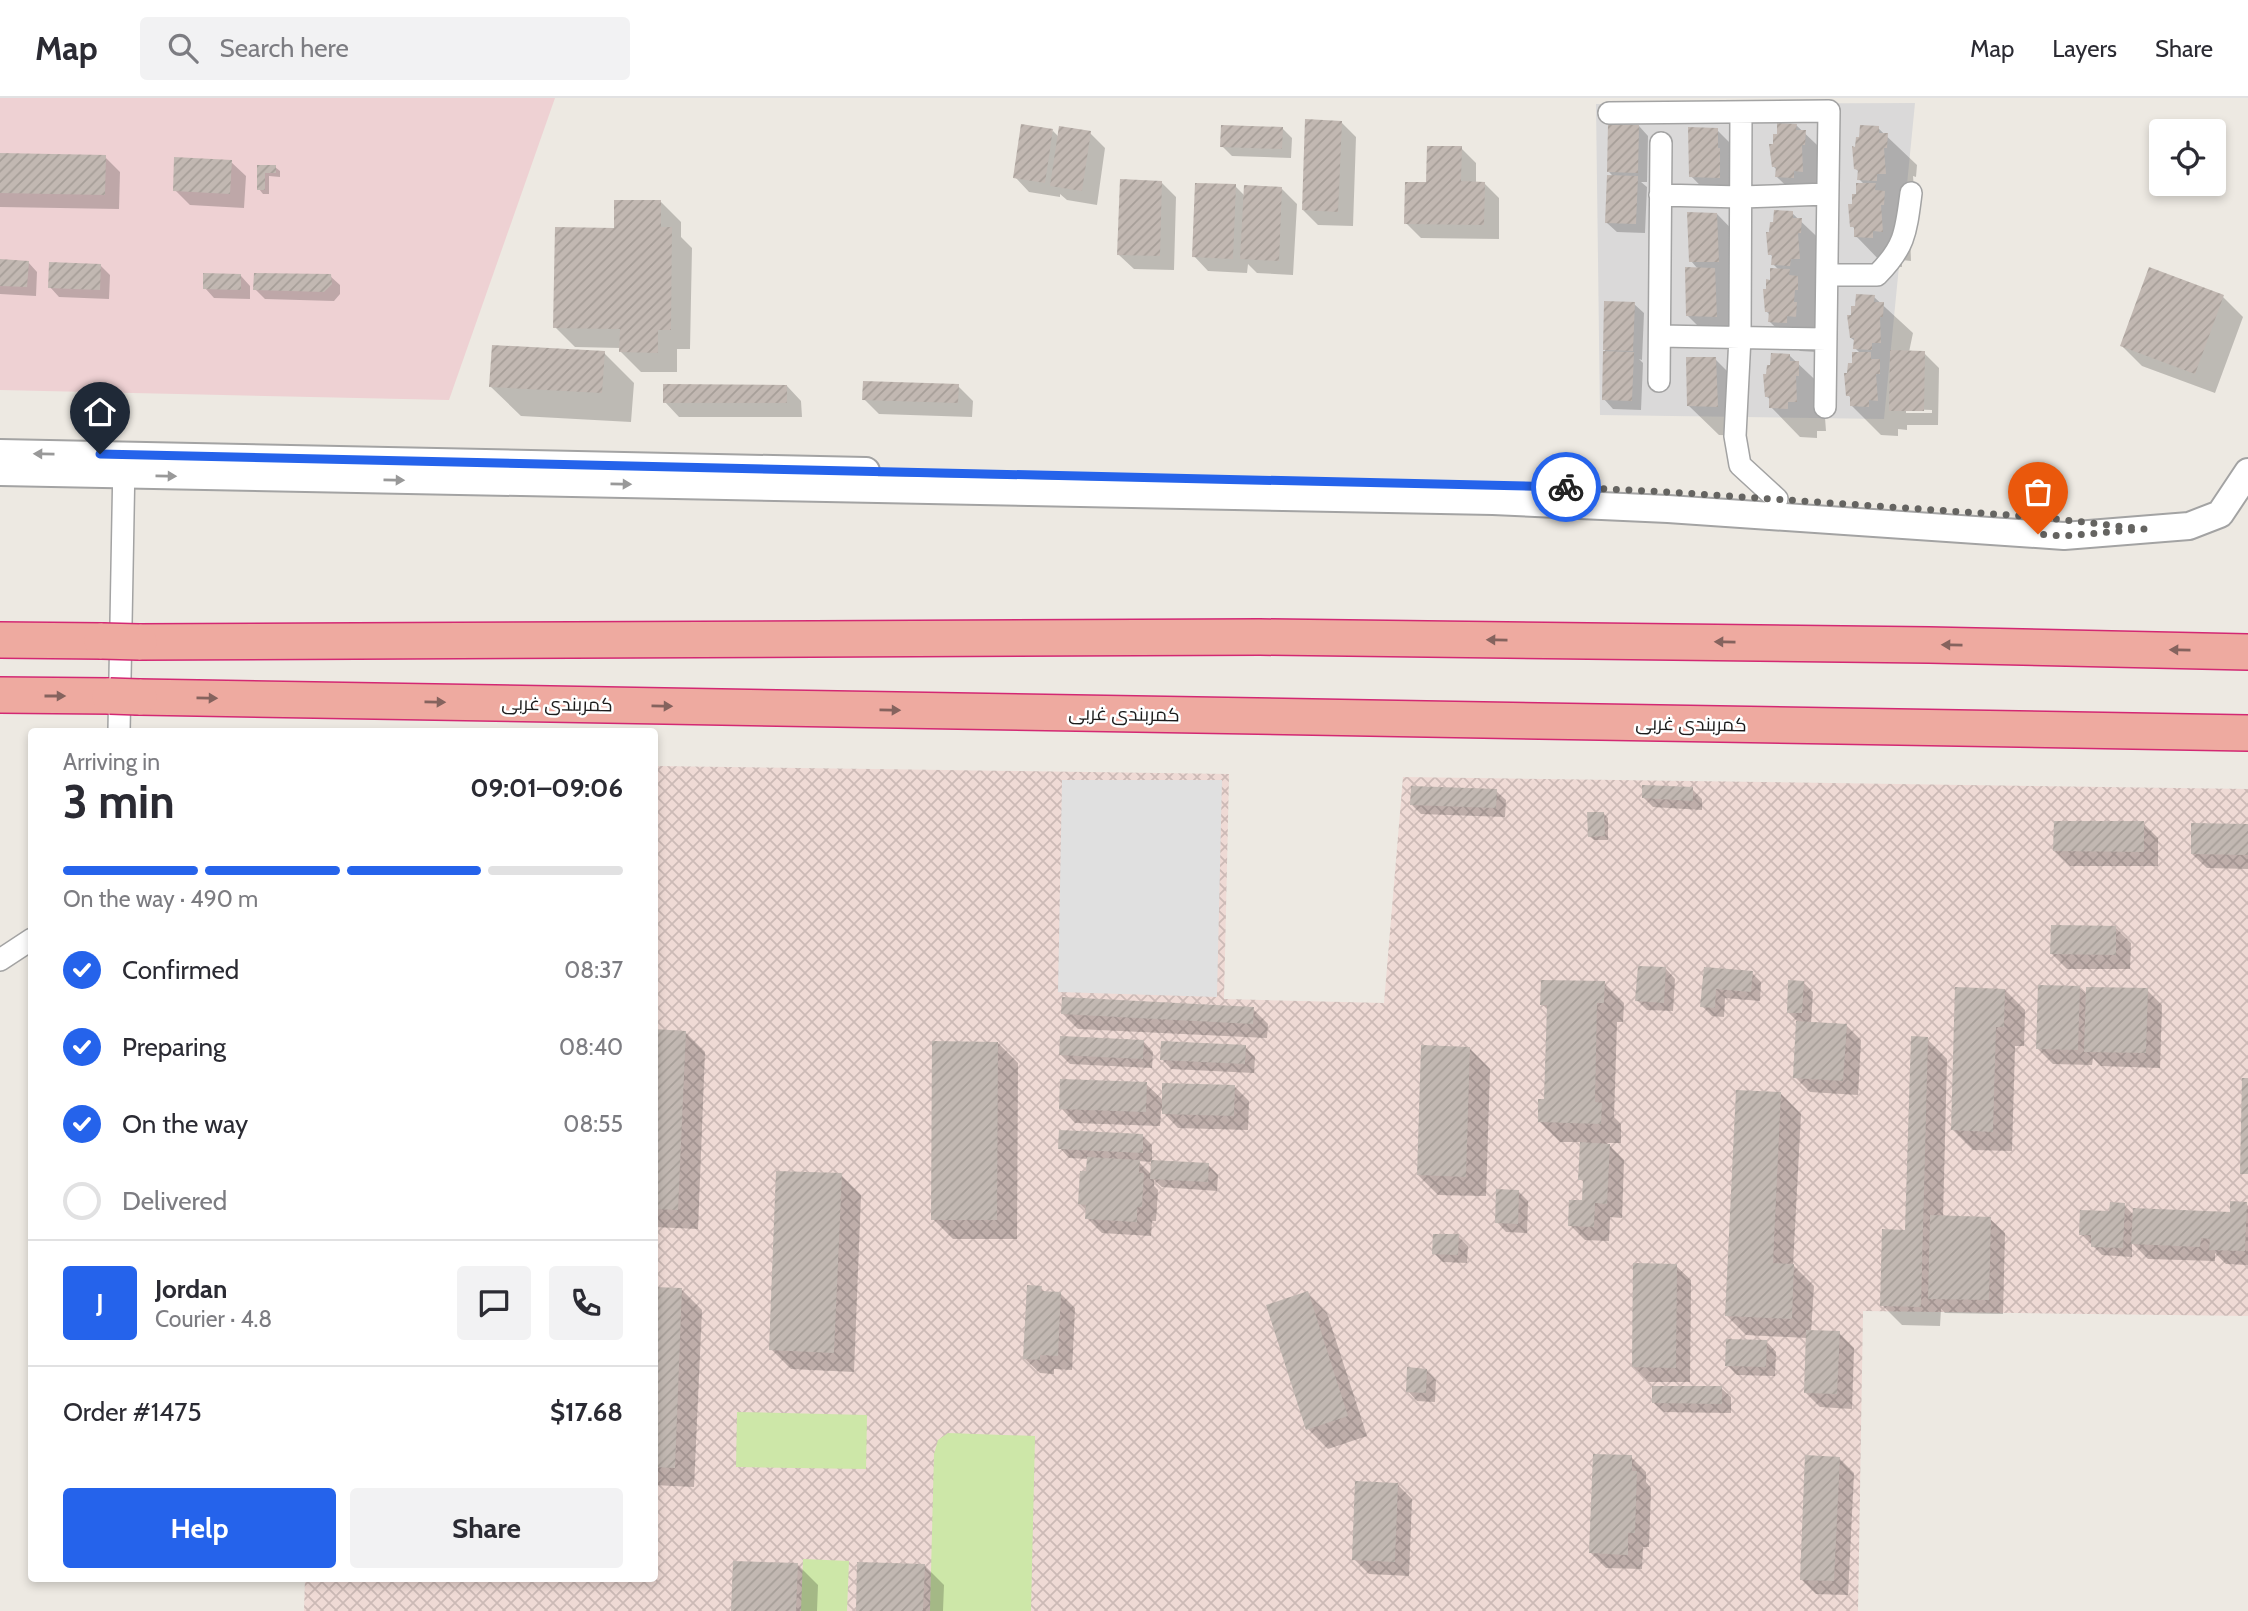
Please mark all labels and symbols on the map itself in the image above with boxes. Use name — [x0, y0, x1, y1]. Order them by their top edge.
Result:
pin — [70, 382, 130, 454]
one-way arrow — [33, 448, 55, 459]
courier — [1531, 452, 1601, 522]
pin — [2008, 462, 2068, 534]
one-way arrow — [155, 470, 177, 481]
one-way arrow — [383, 474, 405, 486]
one-way arrow — [610, 479, 632, 490]
one-way arrow — [1486, 634, 1508, 646]
one-way arrow — [1714, 637, 1736, 648]
one-way arrow — [1941, 640, 1963, 651]
one-way arrow — [2169, 644, 2191, 656]
one-way arrow — [44, 690, 66, 702]
one-way arrow — [197, 692, 219, 704]
street label: کمربندی غربی — [501, 692, 613, 716]
one-way arrow — [424, 696, 446, 708]
one-way arrow — [652, 700, 674, 712]
street label: کمربندی غربی — [1068, 702, 1180, 726]
one-way arrow — [879, 704, 901, 716]
street label: کمربندی غربی — [1635, 712, 1747, 736]

